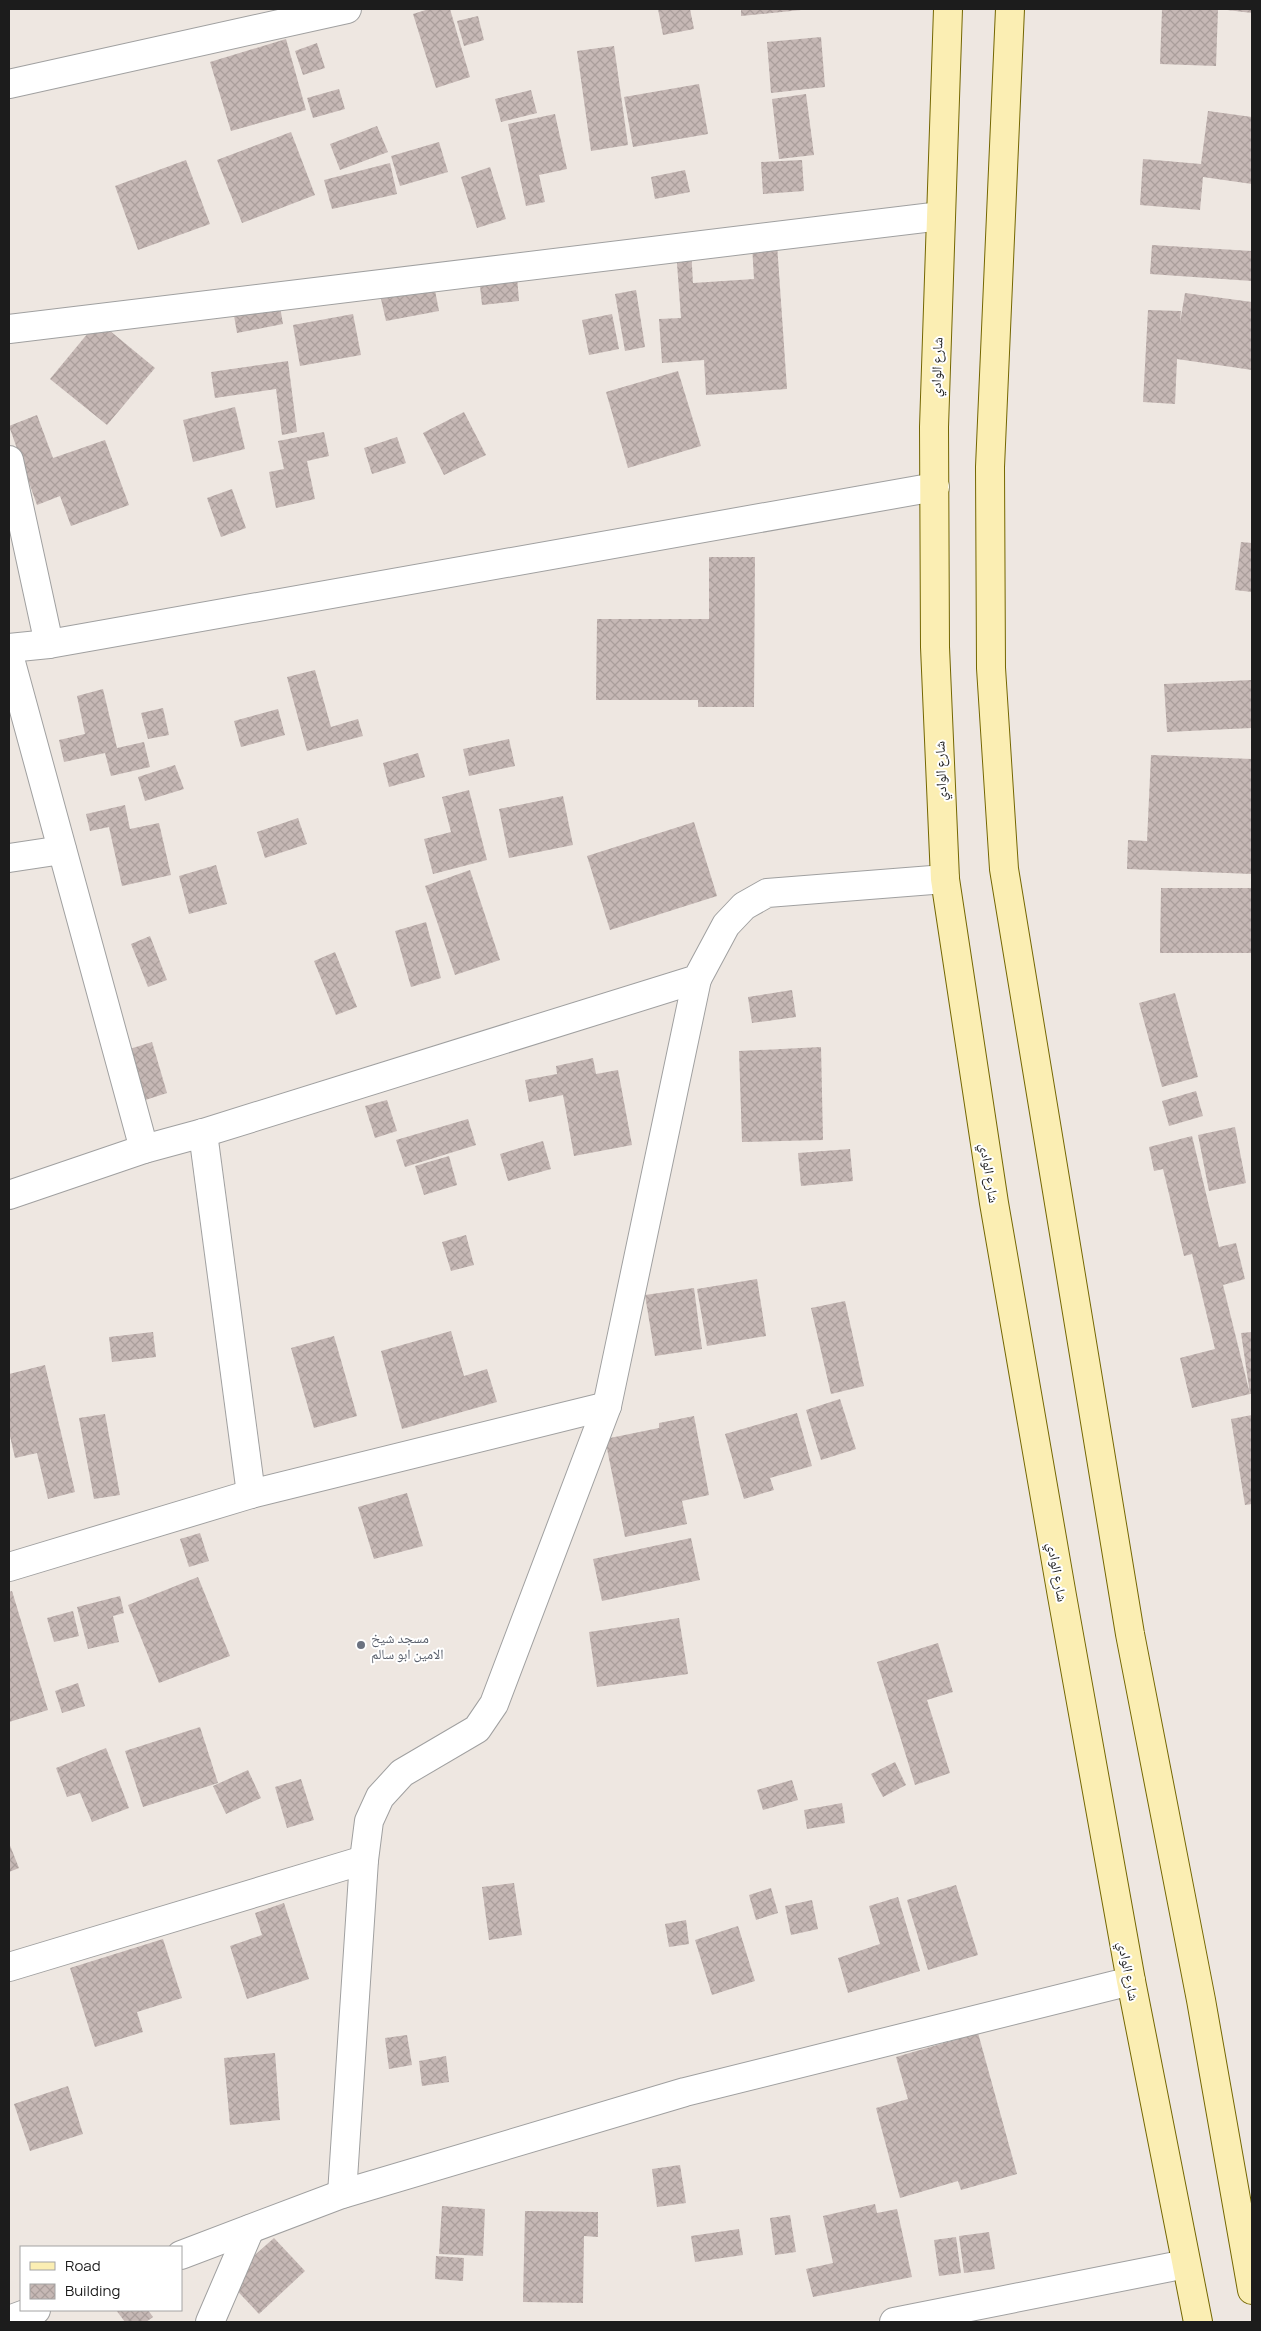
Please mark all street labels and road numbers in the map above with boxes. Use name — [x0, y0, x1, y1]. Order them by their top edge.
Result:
street label: شارع الوادي — [925, 337, 949, 397]
street label: شارع الوادي — [929, 741, 953, 801]
street label: شارع الوادي — [973, 1142, 1004, 1205]
street label: شارع الوادي — [1041, 1541, 1073, 1604]
street label: شارع الوادي — [1111, 1940, 1144, 2003]

